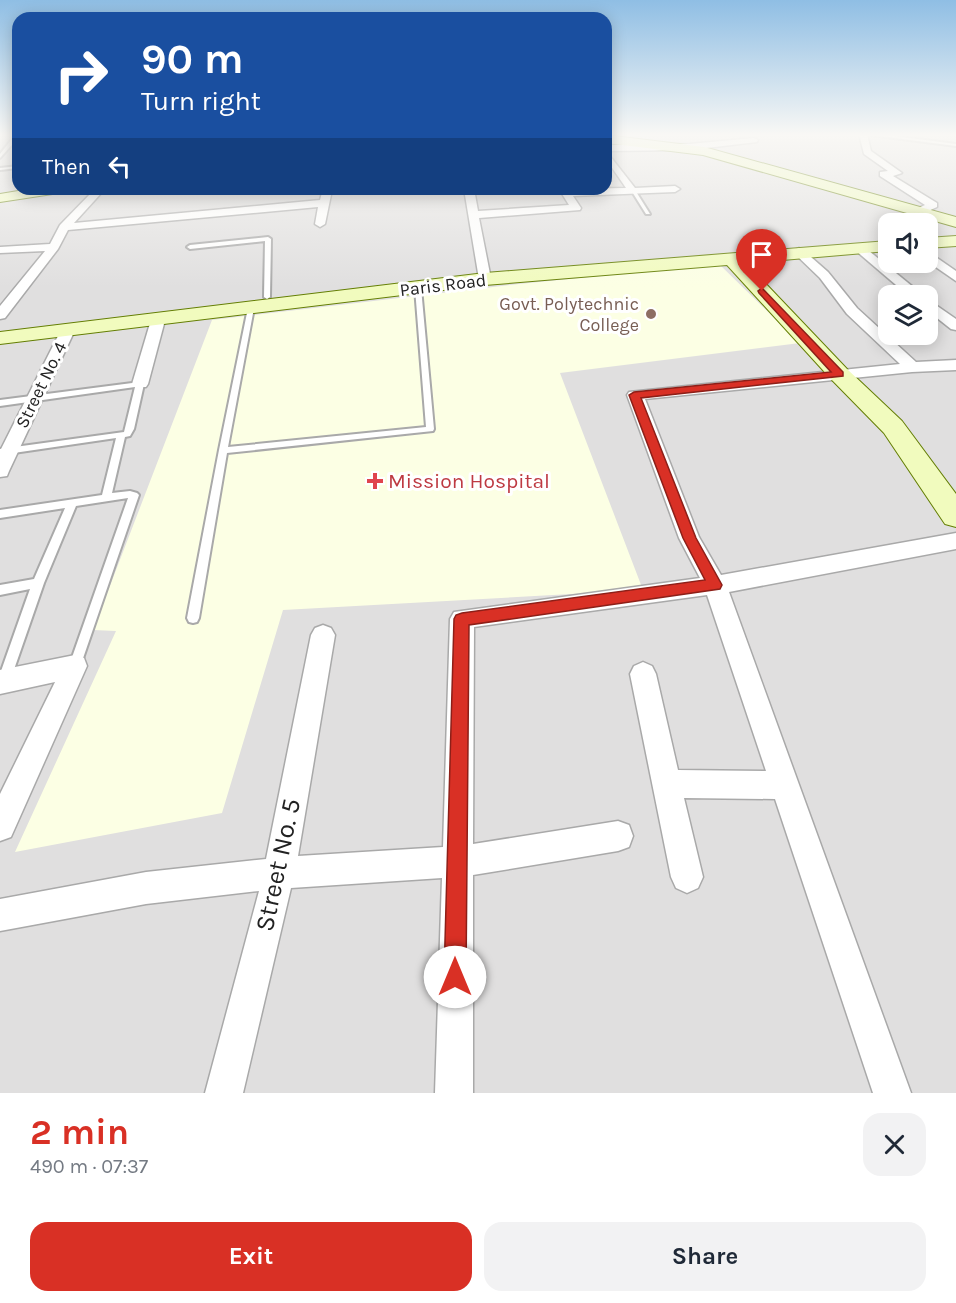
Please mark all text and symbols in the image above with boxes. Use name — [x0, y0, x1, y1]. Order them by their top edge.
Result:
text: 90 m — [141, 34, 244, 84]
icon: right — [42, 36, 120, 114]
text: Turn right — [141, 85, 261, 117]
icon: left — [103, 150, 136, 183]
text: Then — [42, 154, 91, 180]
map controls — [878, 213, 938, 345]
button: sound — [878, 213, 938, 273]
pin — [736, 229, 787, 291]
icon: arrive — [745, 238, 778, 271]
street label: Paris Road — [399, 269, 487, 301]
button: layers — [878, 285, 938, 345]
place label: Govt. Polytechnic College — [499, 293, 639, 336]
marker: Govt. Polytechnic College — [644, 307, 658, 321]
street label: Street No. 4 — [11, 338, 71, 432]
place label: Mission Hospital — [388, 469, 550, 493]
marker: Mission Hospital — [366, 472, 384, 490]
street label: Street No. 5 — [249, 796, 307, 934]
position arrow — [423, 945, 487, 1009]
text: 2 min — [30, 1111, 129, 1153]
button: close — [863, 1113, 926, 1176]
text: 490 m · 07:37 — [30, 1155, 148, 1178]
button: Exit — [30, 1222, 472, 1291]
button: Share — [484, 1222, 926, 1291]

